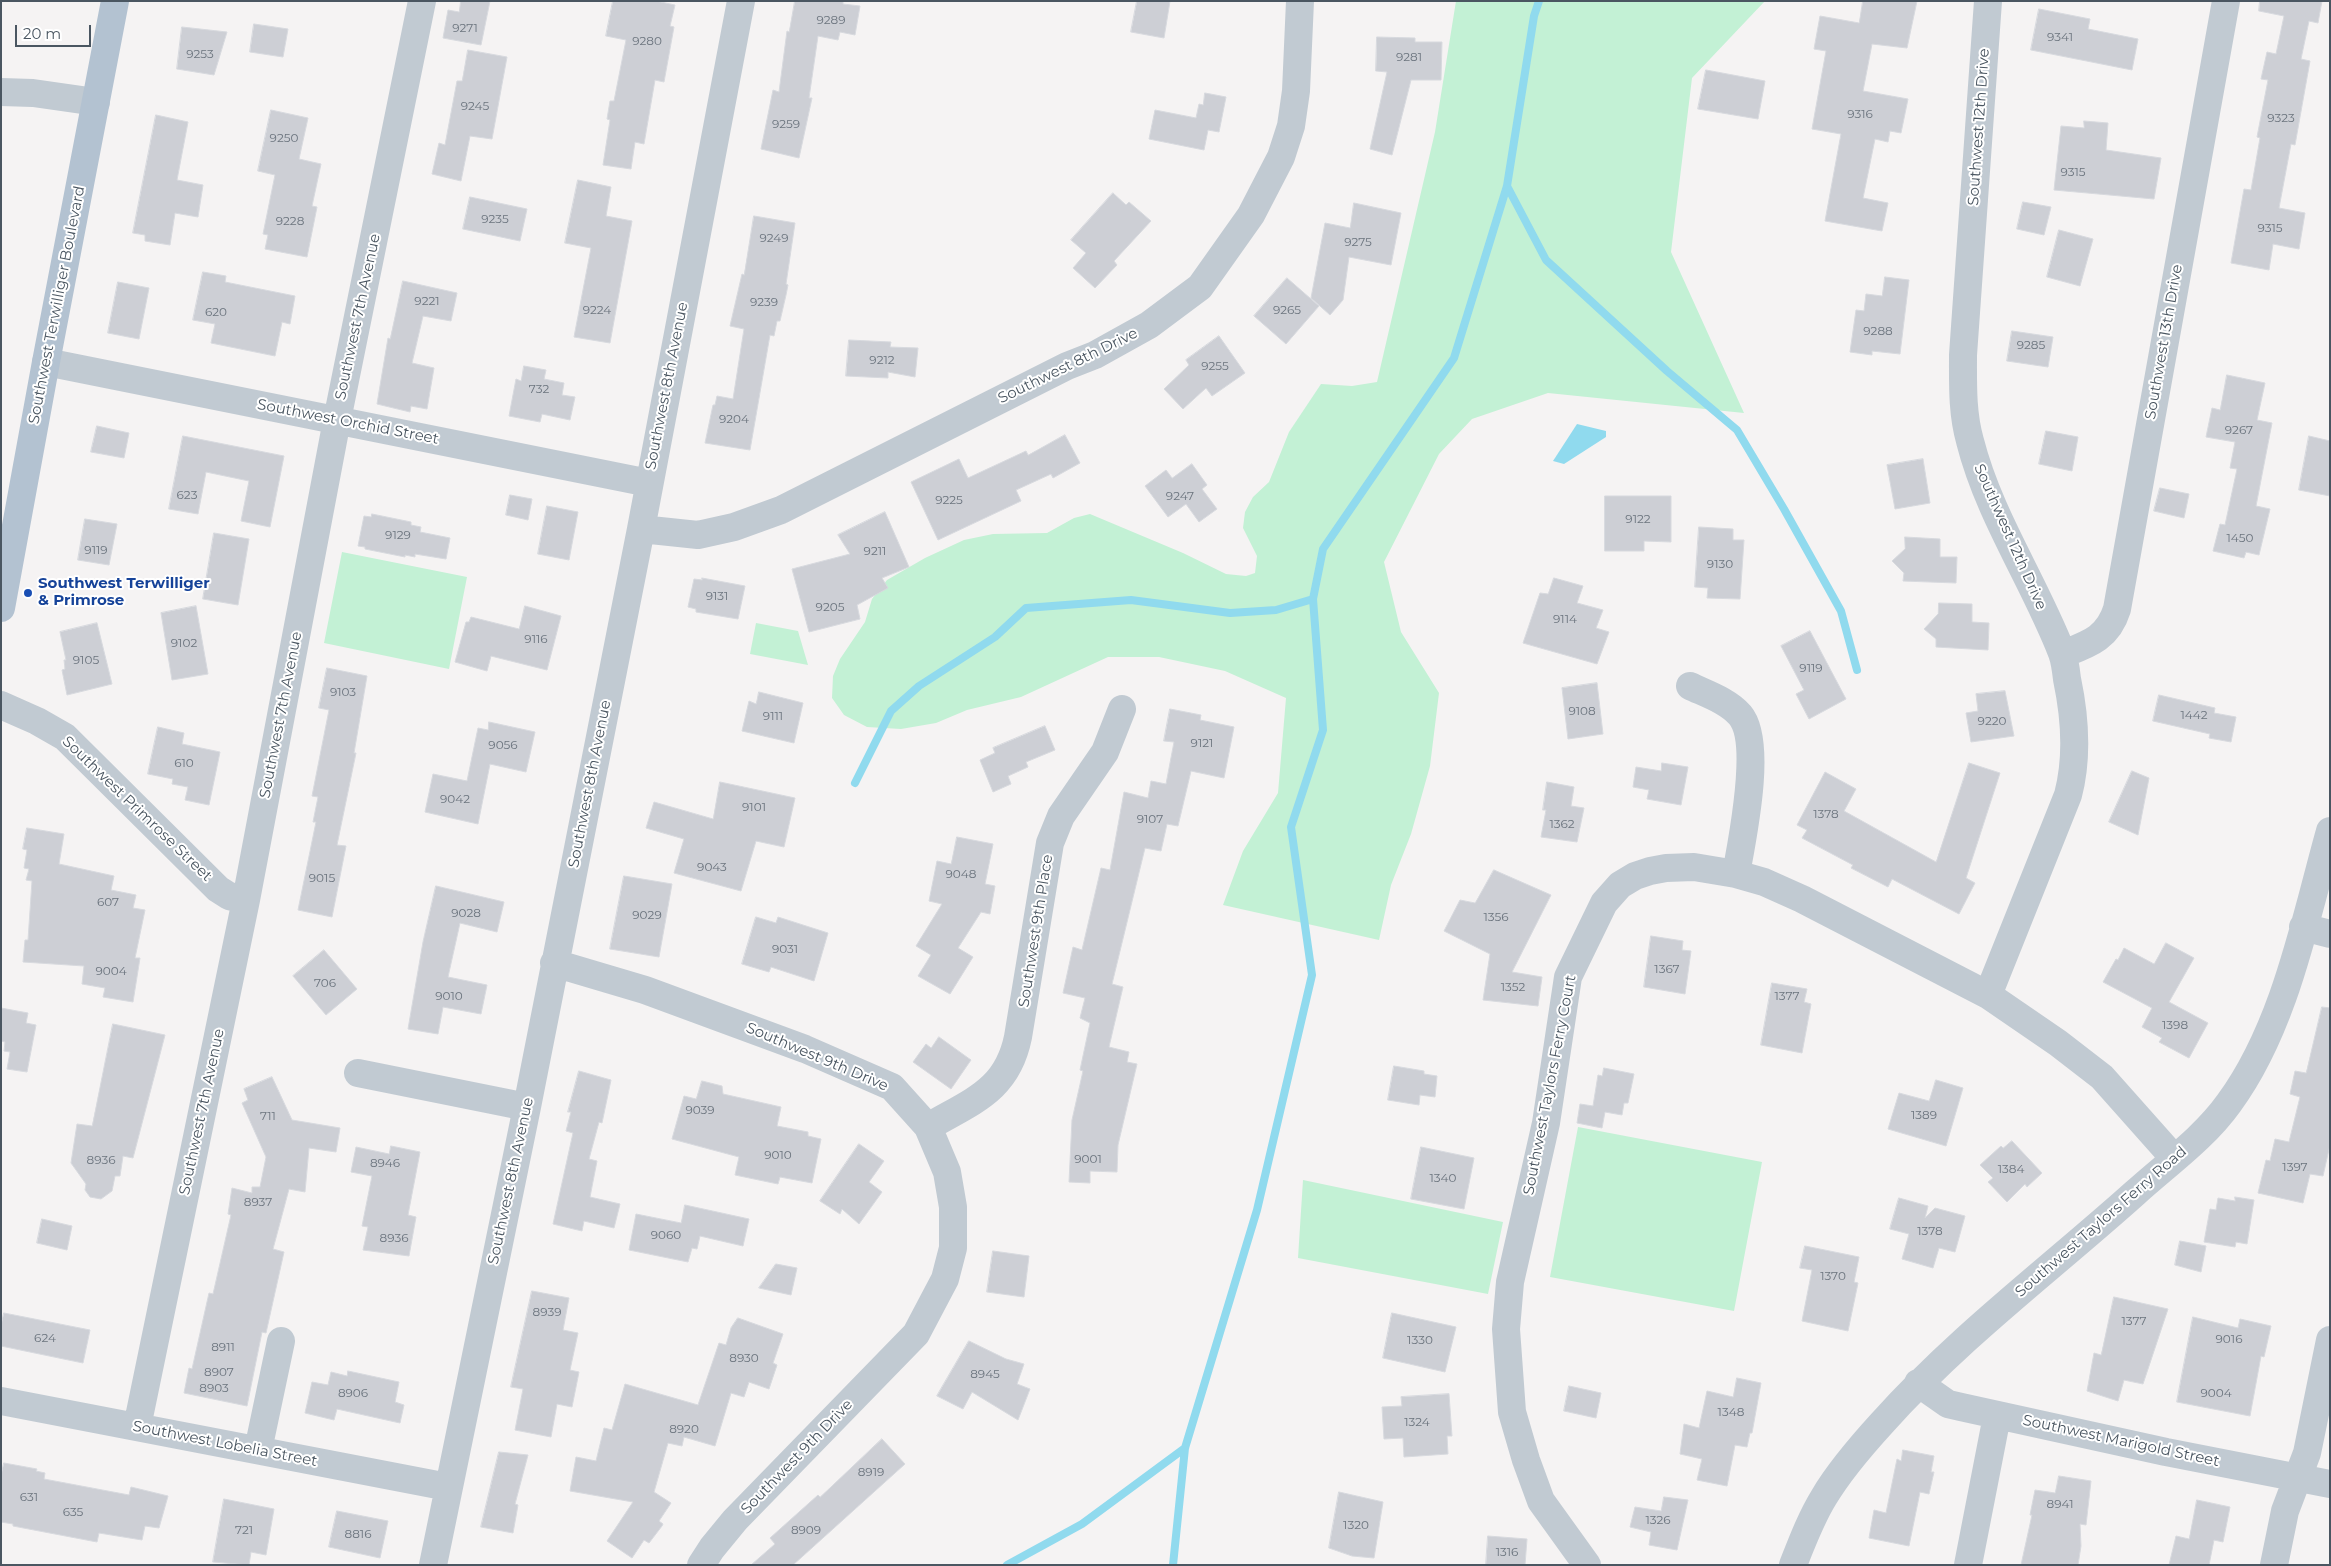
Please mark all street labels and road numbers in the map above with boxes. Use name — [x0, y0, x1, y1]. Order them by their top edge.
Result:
street label: Southwest 12th Drive — [1965, 48, 1993, 206]
street label: Southwest Terwilliger Boulevard — [25, 184, 89, 426]
street label: Southwest 7th Avenue — [332, 232, 384, 402]
street label: Southwest 13th Drive — [2141, 263, 2187, 421]
street label: Southwest 8th Avenue — [642, 301, 692, 471]
street label: Southwest 8th Drive — [995, 324, 1141, 408]
street label: Southwest Orchid Street — [256, 396, 440, 448]
street label: Southwest 12th Drive — [1970, 461, 2050, 613]
street label: Southwest 7th Avenue — [256, 630, 306, 800]
street label: Southwest 8th Avenue — [565, 699, 615, 869]
street label: Southwest Primrose Street — [58, 733, 216, 885]
street label: Southwest 9th Place — [1015, 853, 1057, 1009]
street label: Southwest Taylors Ferry Court — [1520, 973, 1580, 1197]
street label: Southwest 9th Drive — [743, 1019, 891, 1095]
street label: Southwest 7th Avenue — [176, 1027, 228, 1197]
street label: Southwest 8th Avenue — [484, 1096, 538, 1266]
street label: Southwest Taylors Ferry Road — [2012, 1143, 2190, 1301]
street label: Southwest 9th Drive — [737, 1396, 857, 1518]
street label: Southwest Marigold Street — [2021, 1411, 2221, 1471]
street label: Southwest Lobelia Street — [131, 1417, 319, 1471]

